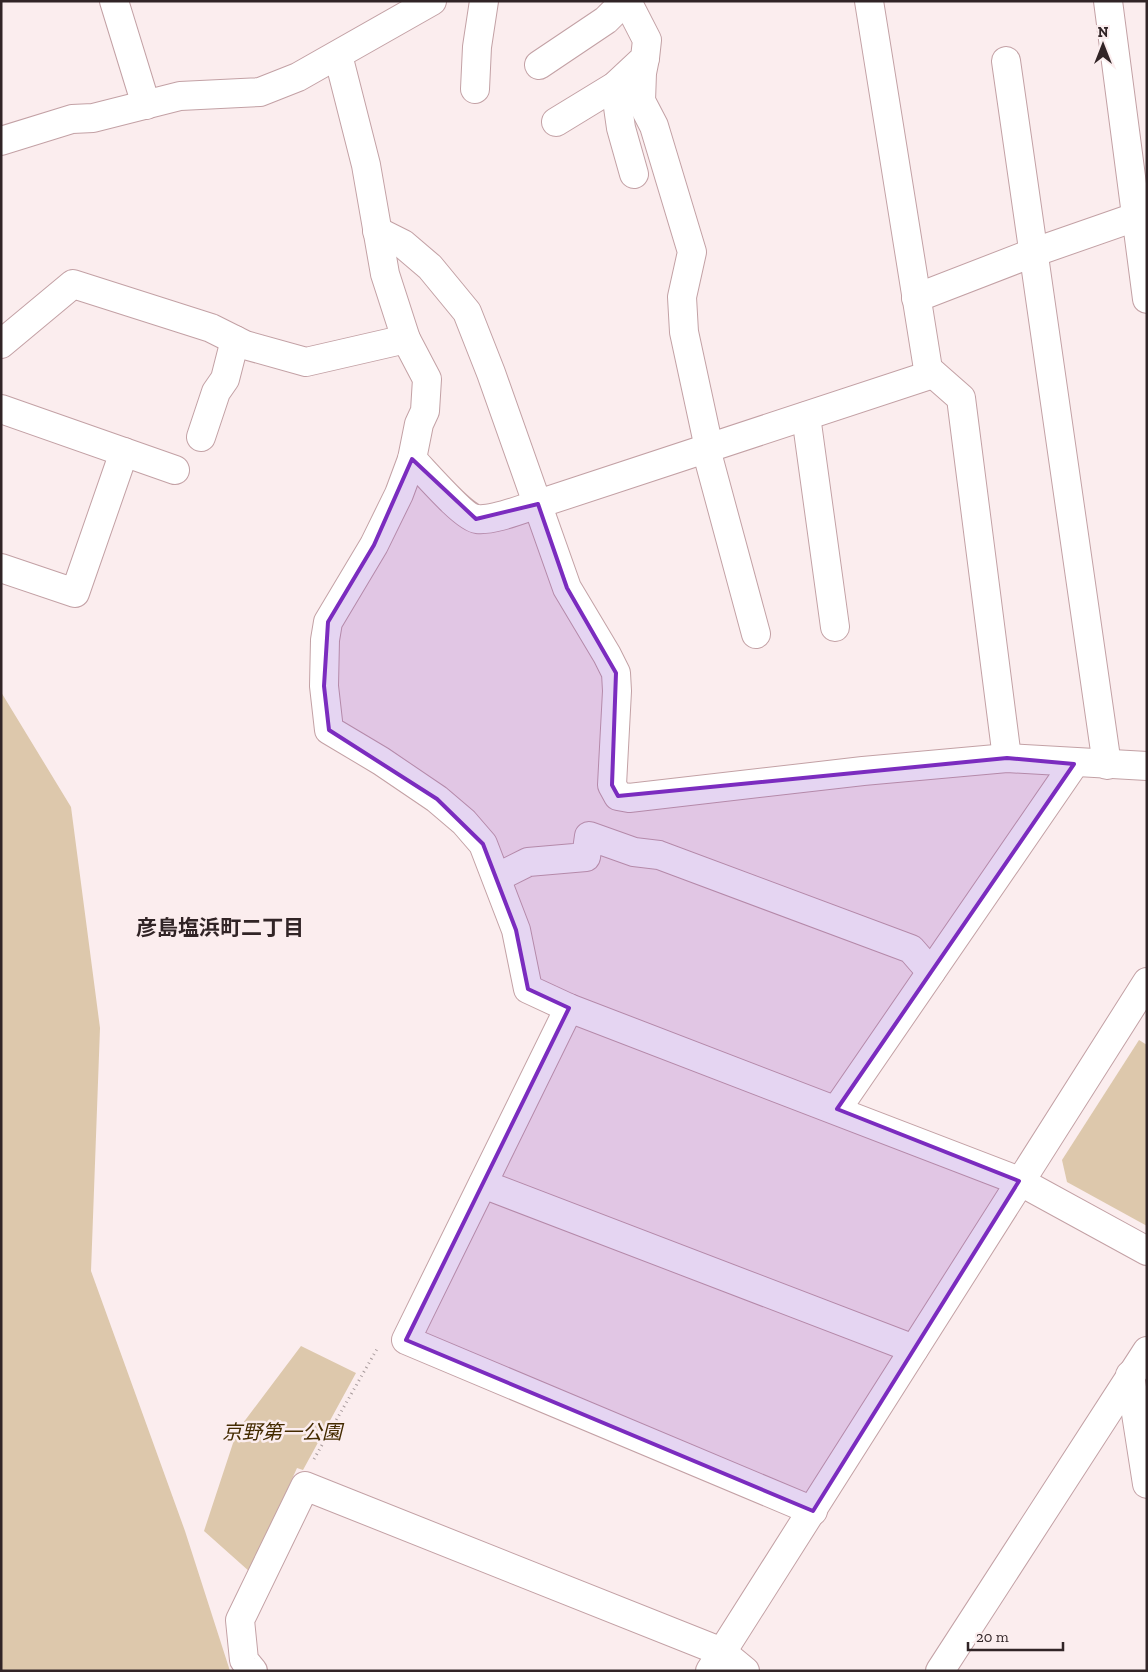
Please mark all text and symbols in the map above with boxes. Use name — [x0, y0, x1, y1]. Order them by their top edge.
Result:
north arrow — [1078, 20, 1128, 70]
text: N — [1098, 24, 1109, 41]
district label: 彦島塩浜町二丁目 — [136, 915, 304, 940]
park label: 京野第一公園 — [222, 1420, 345, 1444]
scale bar — [968, 1620, 1063, 1652]
text: 20 m — [976, 1628, 1009, 1646]

